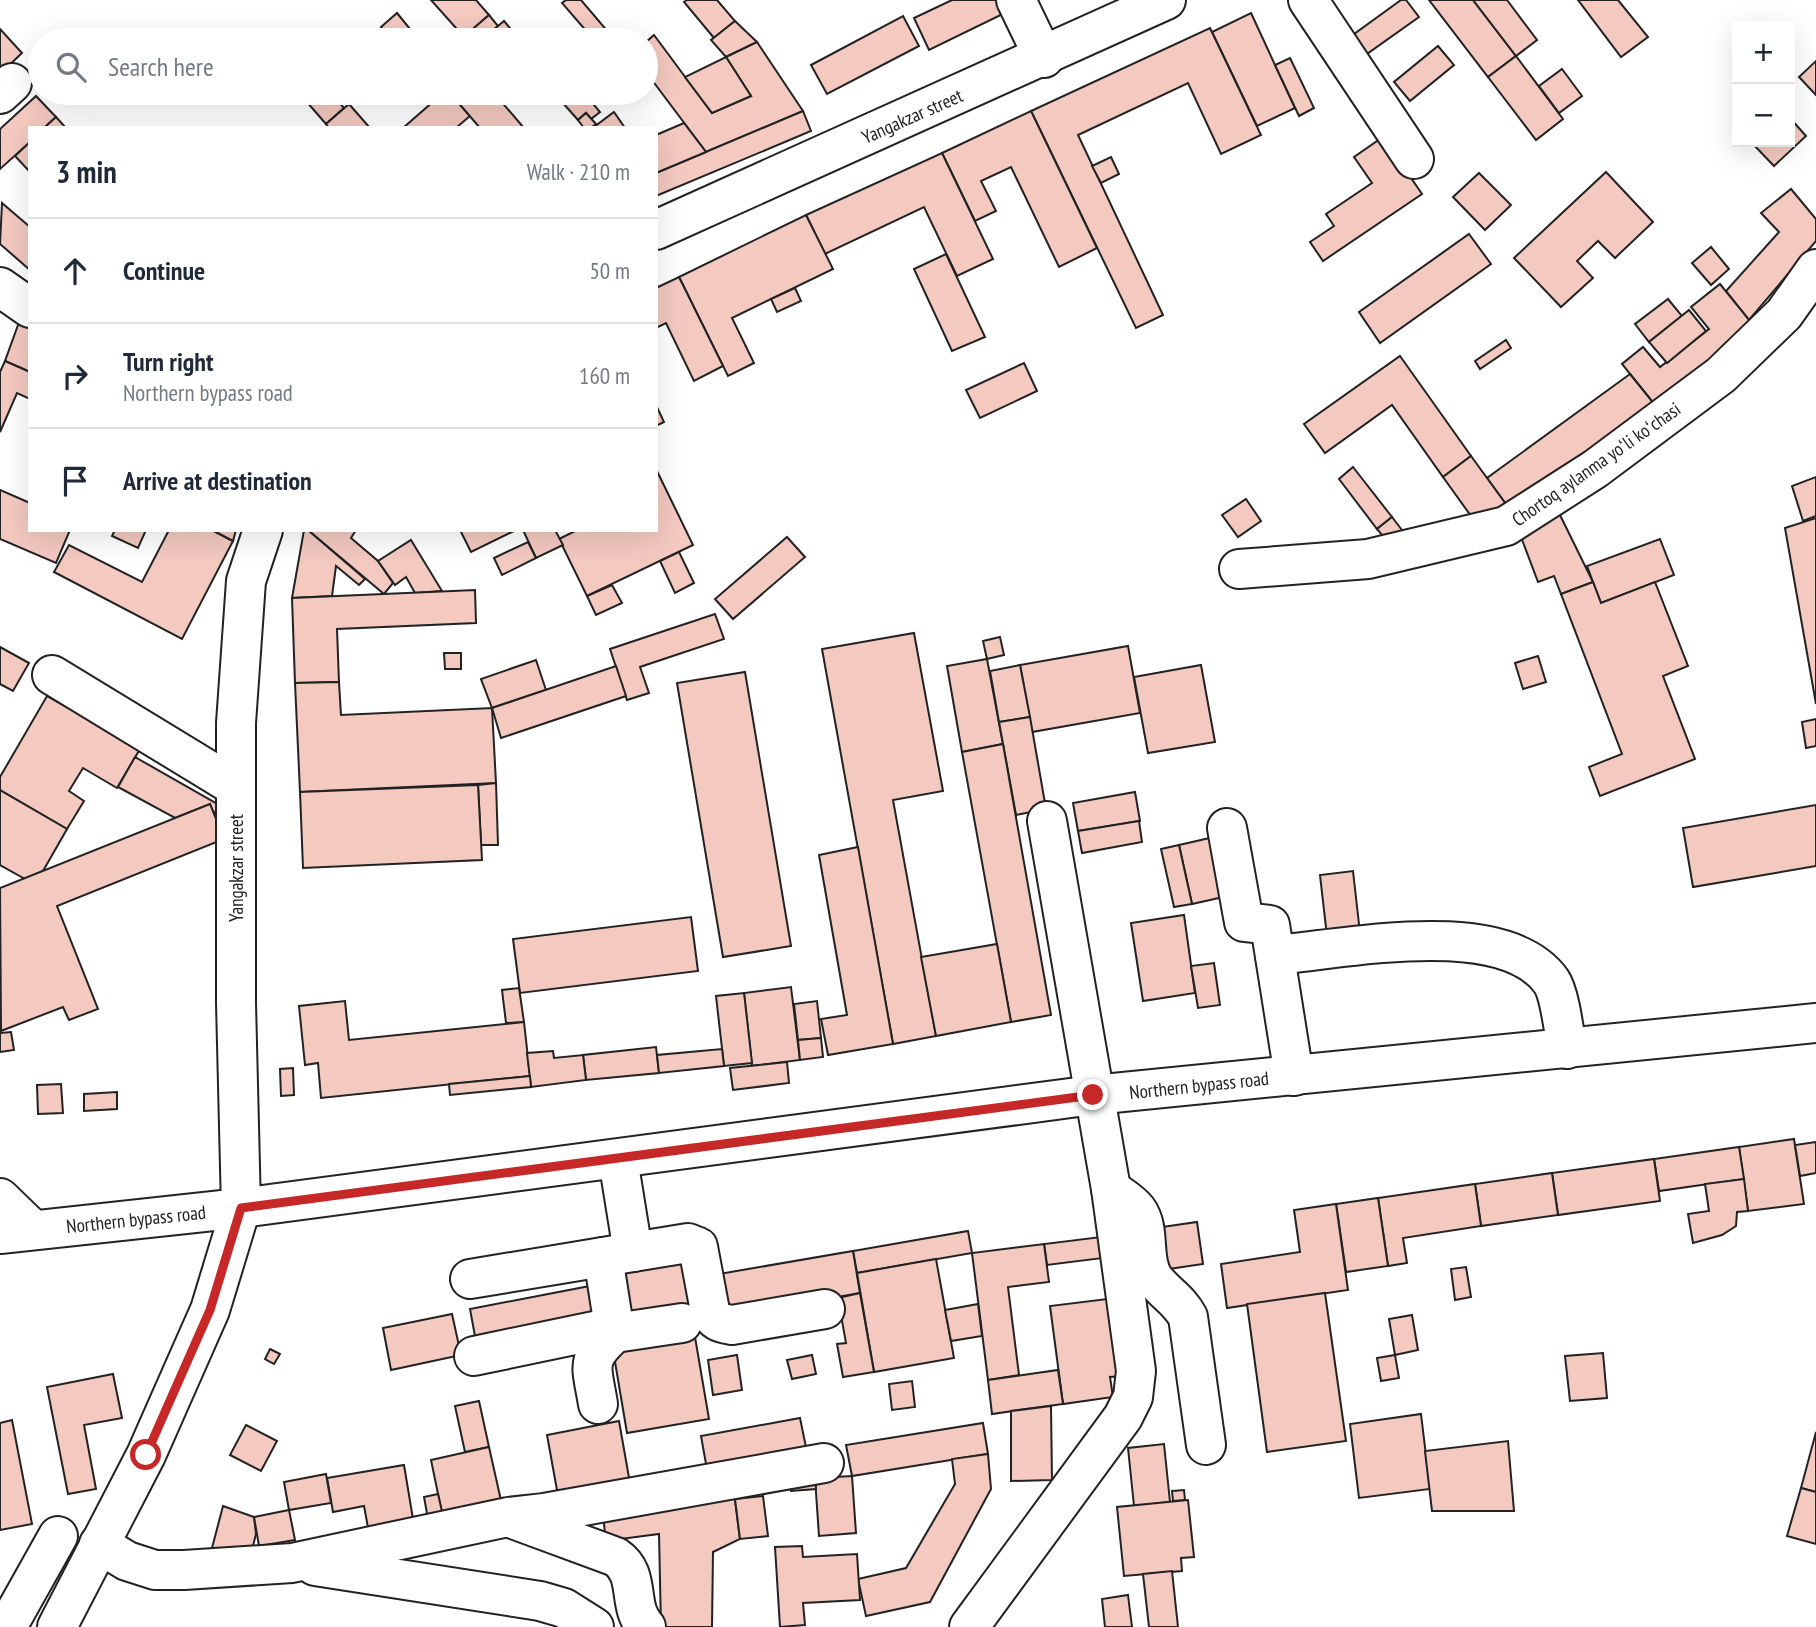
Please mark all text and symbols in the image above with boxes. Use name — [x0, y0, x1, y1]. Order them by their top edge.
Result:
map controls — [1732, 21, 1795, 147]
button: + — [1732, 21, 1795, 84]
search box — [28, 28, 658, 105]
icon: search — [52, 48, 90, 86]
text: Search here — [108, 50, 214, 83]
street label: Yangakzar street — [858, 83, 967, 149]
button: − — [1732, 84, 1795, 147]
text: 3 min — [56, 152, 117, 191]
text: Walk · 210 m — [527, 157, 630, 186]
icon: ahead — [56, 252, 94, 290]
text: Continue — [123, 254, 205, 287]
text: 50 m — [589, 256, 630, 285]
text: Turn right — [123, 345, 214, 378]
icon: right — [56, 357, 94, 395]
text: 160 m — [579, 361, 630, 390]
text: Northern bypass road — [123, 378, 293, 407]
street label: Chortoq aylanma yoʻli koʻchasi — [1507, 397, 1685, 531]
icon: arrive — [56, 462, 94, 500]
text: Arrive at destination — [123, 464, 312, 497]
street label: Yangakzar street — [224, 813, 248, 922]
street label: Northern bypass road — [1128, 1066, 1270, 1104]
route end — [1077, 1079, 1108, 1110]
street label: Northern bypass road — [65, 1200, 207, 1238]
route start — [130, 1439, 161, 1470]

